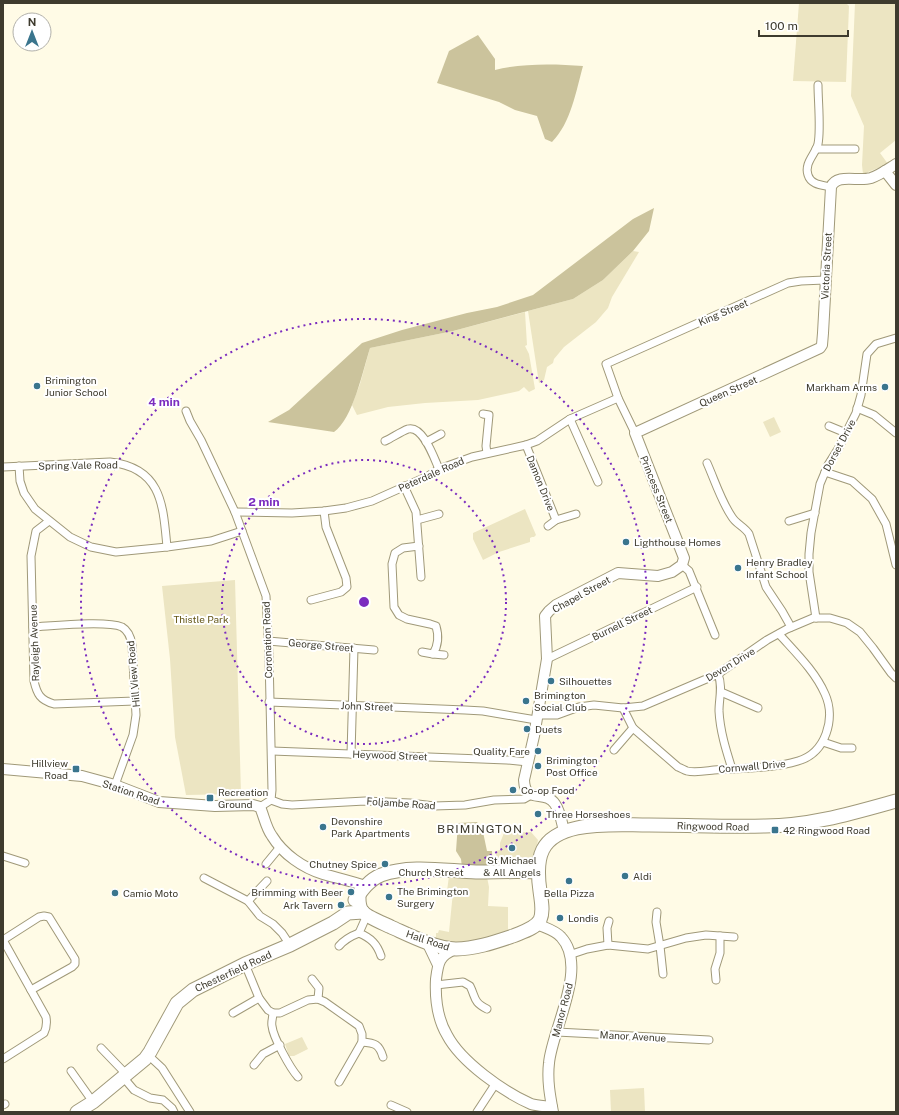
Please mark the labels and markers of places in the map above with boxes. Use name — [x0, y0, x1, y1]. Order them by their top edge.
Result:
place label: Brimington Junior School — [45, 374, 107, 398]
marker: Brimington Junior School — [32, 381, 42, 391]
place label: Markham Arms — [806, 381, 877, 393]
marker: Markham Arms — [880, 382, 890, 392]
place label: Lighthouse Homes — [634, 536, 721, 548]
marker: Lighthouse Homes — [621, 537, 631, 547]
place label: Henry Bradley Infant School — [746, 556, 813, 580]
marker: Henry Bradley Infant School — [733, 563, 743, 573]
centre of rings — [357, 595, 371, 609]
place label: Silhouettes — [559, 675, 612, 687]
marker: Silhouettes — [546, 676, 556, 686]
place label: Brimington Social Club — [534, 689, 587, 713]
marker: Brimington Social Club — [521, 696, 531, 706]
place label: Duets — [535, 723, 562, 735]
marker: Duets — [522, 724, 532, 734]
place label: Quality Fare — [473, 745, 530, 757]
marker: Quality Fare — [533, 746, 543, 756]
place label: Brimington Post Office — [546, 754, 598, 778]
place label: Hillview Road — [31, 757, 68, 781]
marker: Brimington Post Office — [533, 761, 543, 771]
marker: Hillview Road — [71, 764, 81, 774]
place label: Co-op Food — [521, 784, 575, 796]
marker: Co-op Food — [508, 785, 518, 795]
place label: Recreation Ground — [218, 786, 268, 810]
marker: Recreation Ground — [205, 793, 215, 803]
place label: Three Horseshoes — [546, 808, 630, 820]
marker: Three Horseshoes — [533, 809, 543, 819]
place label: Devonshire Park Apartments — [331, 815, 410, 839]
marker: Devonshire Park Apartments — [318, 822, 328, 832]
place label: 42 Ringwood Road — [783, 824, 870, 836]
marker: 42 Ringwood Road — [770, 825, 780, 835]
marker: St Michael & All Angels — [507, 843, 517, 853]
place label: St Michael & All Angels — [483, 854, 541, 878]
place label: Chutney Spice — [309, 858, 377, 870]
marker: Chutney Spice — [380, 859, 390, 869]
place label: Aldi — [633, 870, 651, 882]
marker: Aldi — [620, 871, 630, 881]
marker: Bella Pizza — [564, 876, 574, 886]
place label: The Brimington Surgery — [397, 885, 469, 909]
place label: Brimming with Beer — [251, 886, 343, 898]
place label: Camio Moto — [123, 887, 178, 899]
marker: Brimming with Beer — [346, 887, 356, 897]
place label: Bella Pizza — [544, 887, 594, 899]
marker: Camio Moto — [110, 888, 120, 898]
marker: The Brimington Surgery — [384, 892, 394, 902]
place label: Ark Tavern — [283, 899, 333, 911]
marker: Ark Tavern — [336, 900, 346, 910]
place label: Londis — [568, 912, 599, 924]
marker: Londis — [555, 913, 565, 923]

